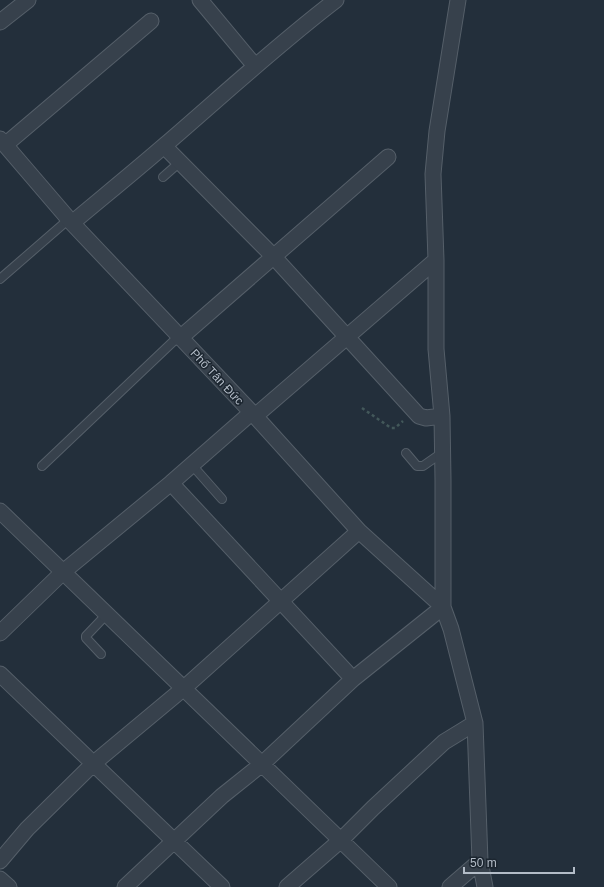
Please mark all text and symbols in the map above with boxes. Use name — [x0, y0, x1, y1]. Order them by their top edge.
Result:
street label: Phố Tân Đức — [188, 346, 246, 408]
scale bar — [464, 849, 574, 875]
text: 50 m — [470, 856, 497, 870]

